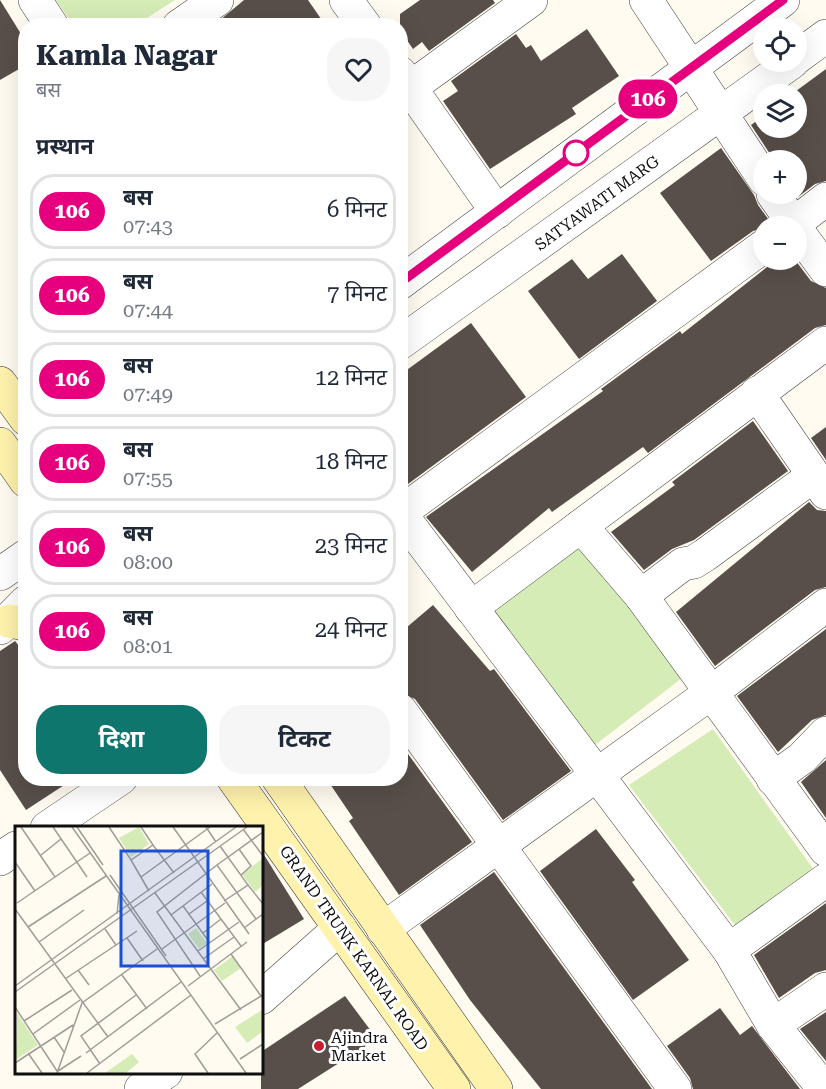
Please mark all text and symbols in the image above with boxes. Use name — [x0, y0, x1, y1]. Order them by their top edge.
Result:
map controls — [753, 18, 807, 270]
button: locate — [753, 18, 807, 72]
button: heart — [327, 38, 390, 101]
text: Kamla Nagar — [36, 39, 218, 72]
text: बस — [36, 78, 61, 102]
line badge: 106 — [614, 80, 682, 118]
button: layers — [753, 84, 807, 138]
text: 106 — [630, 87, 666, 111]
text: प्रस्थान — [36, 134, 94, 159]
unlabelled marker — [563, 140, 589, 166]
button: + — [753, 150, 807, 204]
street label: SATYAWATI MARG — [531, 151, 663, 254]
text: बस — [123, 185, 153, 210]
text: 6 मिनट — [327, 197, 387, 222]
text: 106 — [54, 199, 90, 223]
text: 07:43 — [123, 214, 173, 238]
button: − — [753, 216, 807, 270]
text: बस — [123, 269, 153, 294]
text: 7 मिनट — [327, 281, 387, 306]
text: 106 — [54, 283, 90, 307]
text: 07:44 — [123, 298, 173, 322]
text: बस — [123, 353, 153, 378]
text: 12 मिनट — [315, 365, 387, 390]
text: 106 — [54, 367, 90, 391]
text: 07:49 — [123, 382, 173, 406]
text: बस — [123, 437, 153, 462]
text: 18 मिनट — [315, 449, 387, 474]
text: 106 — [54, 451, 90, 475]
text: 07:55 — [123, 466, 173, 490]
text: बस — [123, 521, 153, 546]
text: 23 मिनट — [315, 533, 387, 558]
text: 106 — [54, 535, 90, 559]
text: 08:00 — [123, 550, 173, 574]
text: बस — [123, 605, 153, 630]
text: 24 मिनट — [315, 617, 387, 642]
text: 106 — [54, 619, 90, 643]
text: 08:01 — [123, 634, 173, 658]
button: दिशा — [36, 705, 207, 774]
button: टिकट — [219, 705, 390, 774]
inset map — [15, 826, 262, 1074]
street label: GRAND TRUNK KARNAL ROAD — [276, 842, 432, 1054]
place label: Ajindra Market — [331, 1028, 388, 1065]
marker: Ajindra Market — [312, 1039, 326, 1053]

